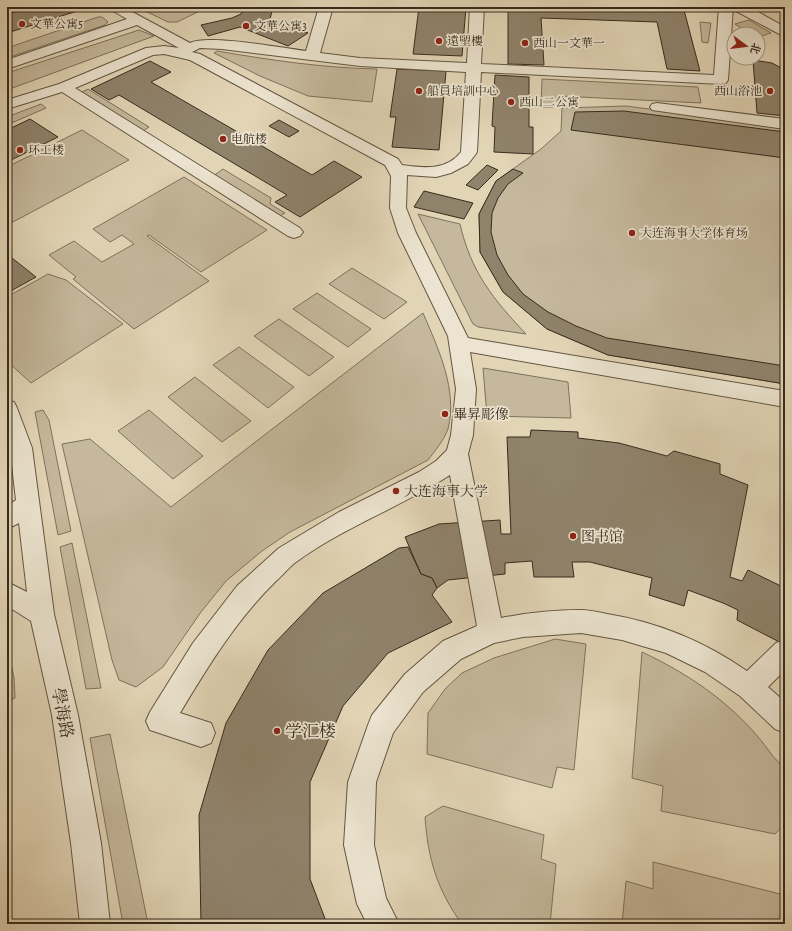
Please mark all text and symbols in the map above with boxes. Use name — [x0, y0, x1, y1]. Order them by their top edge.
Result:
place label: 文華公寓5 — [30, 16, 83, 32]
place label: 文華公寓3 — [254, 18, 307, 34]
marker: 文華公寓5 — [17, 19, 27, 29]
marker: 文華公寓3 — [241, 21, 251, 31]
north arrow — [726, 26, 766, 66]
place label: 遠朢樓 — [447, 33, 483, 49]
place label: 西山一文華一 — [533, 35, 605, 51]
marker: 遠朢樓 — [434, 36, 444, 46]
marker: 西山一文華一 — [520, 38, 530, 48]
text: 北 — [747, 41, 764, 56]
place label: 船員培訓中心 — [427, 83, 499, 99]
place label: 西山浴池 — [714, 83, 762, 99]
marker: 船員培訓中心 — [414, 86, 424, 96]
marker: 西山浴池 — [765, 86, 775, 96]
place label: 西山二公寓 — [519, 94, 579, 110]
marker: 西山二公寓 — [506, 97, 516, 107]
place label: 电航楼 — [231, 131, 267, 147]
marker: 电航楼 — [218, 134, 228, 144]
place label: 环工楼 — [28, 142, 64, 158]
marker: 环工楼 — [15, 145, 25, 155]
place label: 大连海事大学体育场 — [640, 225, 748, 241]
marker: 大连海事大学体育场 — [627, 228, 637, 238]
place label: 畢昇彫像 — [453, 405, 509, 424]
marker: 畢昇彫像 — [440, 409, 450, 419]
place label: 大连海事大学 — [404, 482, 488, 501]
marker: 大连海事大学 — [391, 486, 401, 496]
place label: 图书馆 — [581, 527, 623, 546]
marker: 图书馆 — [568, 531, 578, 541]
street label: 學海路 — [46, 686, 79, 740]
place label: 学汇楼 — [285, 720, 336, 743]
marker: 学汇楼 — [272, 726, 282, 736]

